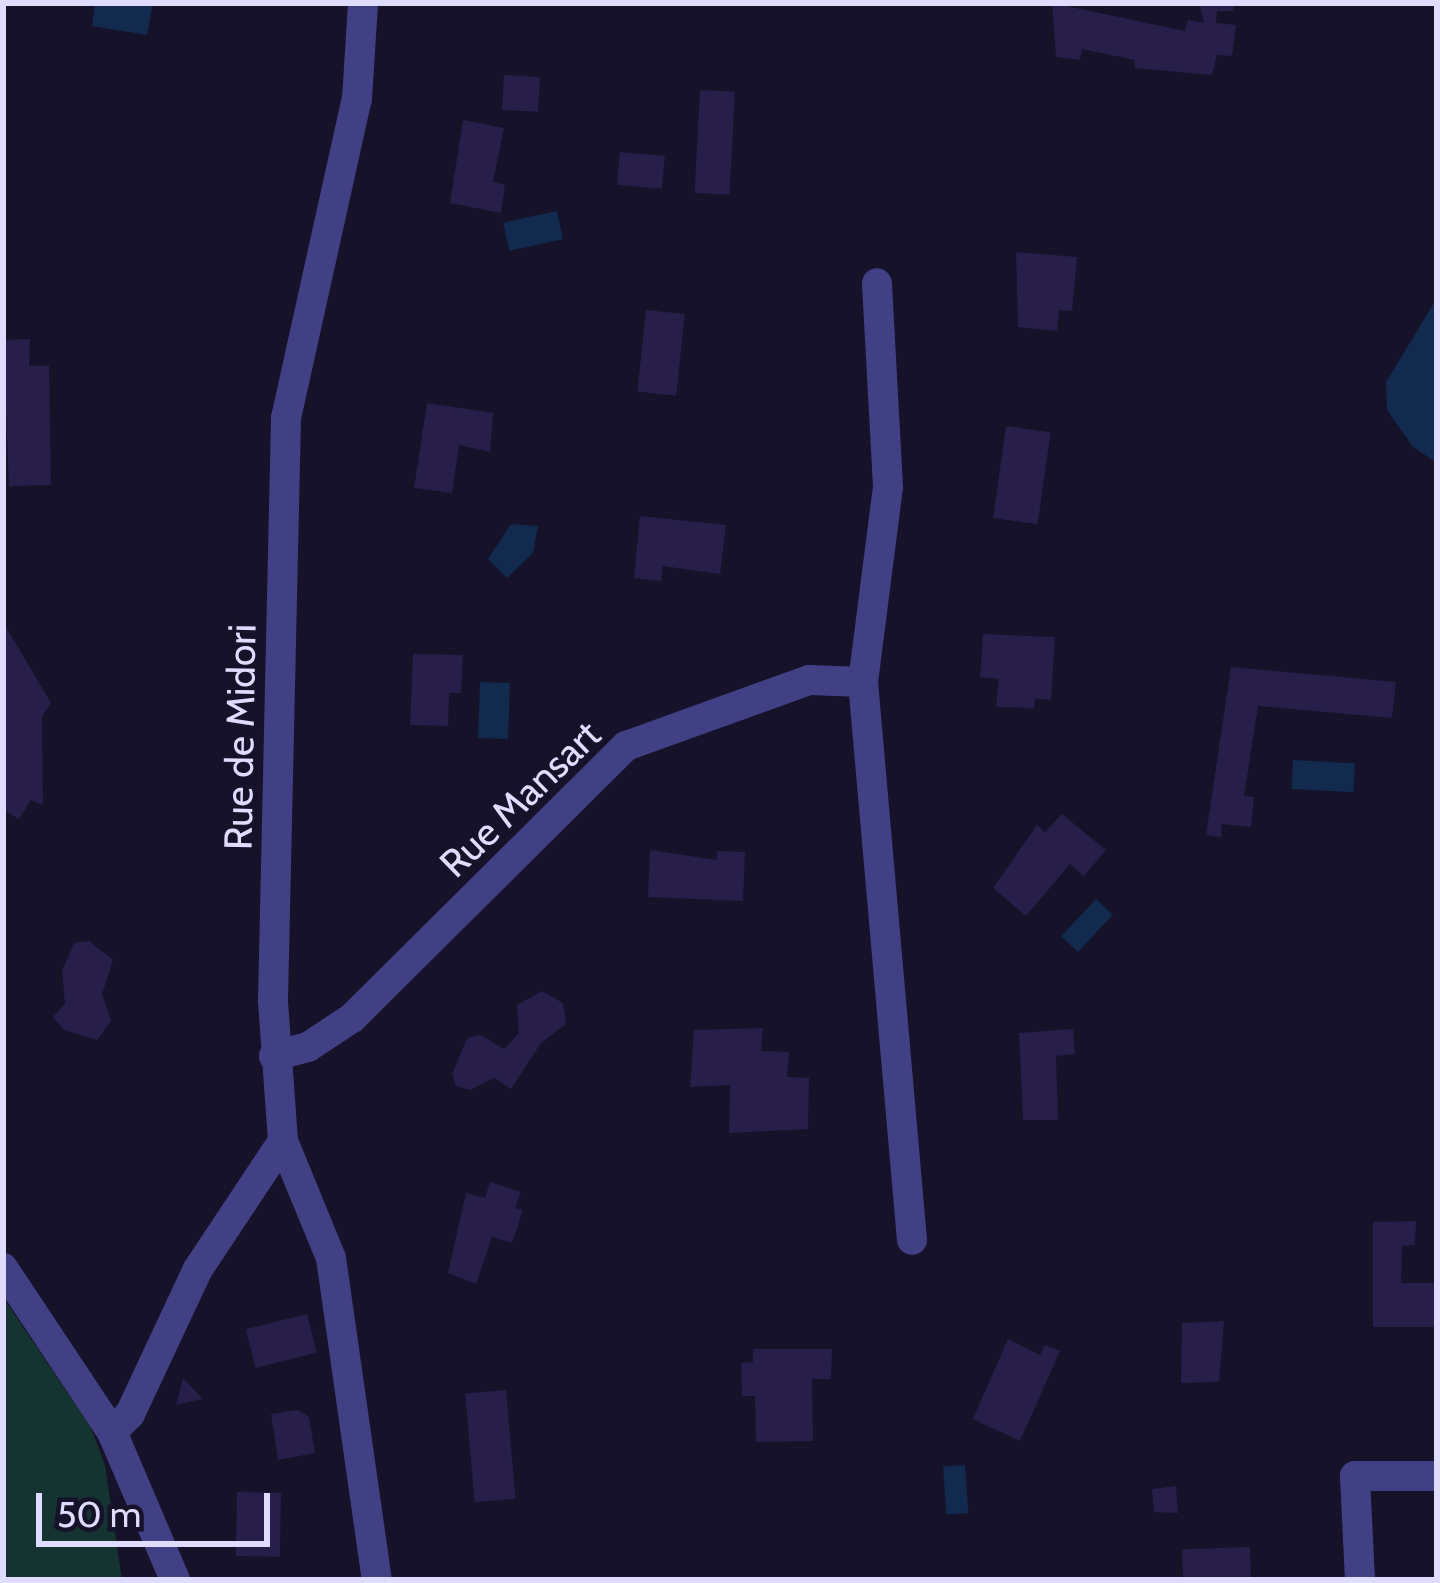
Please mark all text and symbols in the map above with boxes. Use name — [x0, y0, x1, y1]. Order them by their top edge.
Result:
street label: Rue de Midori — [215, 624, 265, 850]
street label: Rue Mansart — [430, 711, 610, 887]
scale bar — [42, 1469, 276, 1543]
text: 50 m — [57, 1492, 141, 1536]

